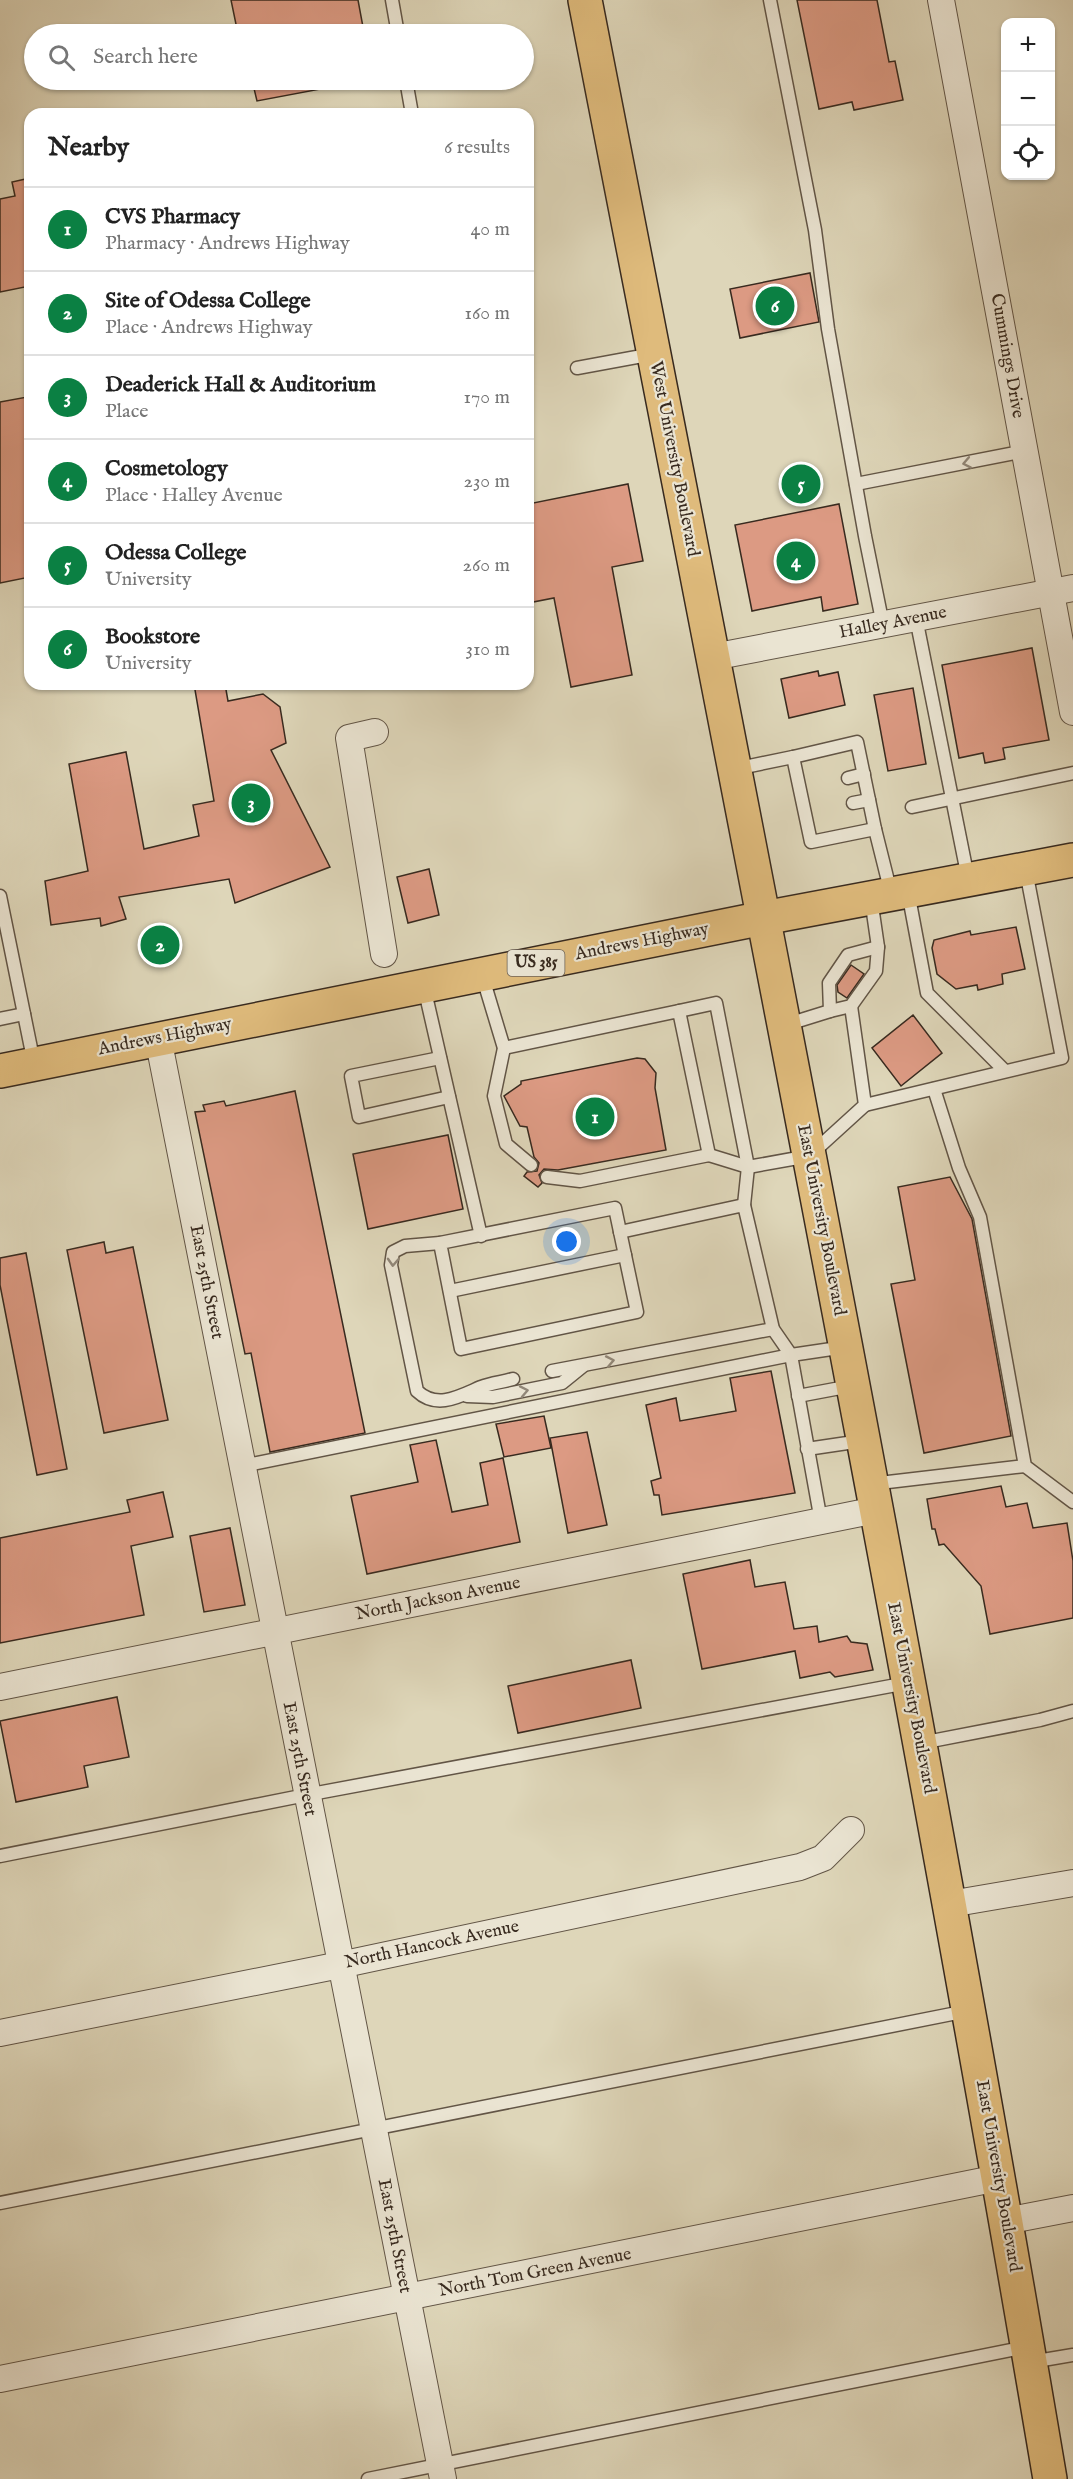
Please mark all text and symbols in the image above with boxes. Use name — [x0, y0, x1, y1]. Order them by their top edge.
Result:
map controls — [1001, 18, 1055, 180]
button: + — [1001, 18, 1055, 72]
search box — [24, 24, 534, 90]
icon: search — [45, 41, 78, 74]
text: Search here — [93, 43, 198, 71]
button: − — [1001, 72, 1055, 126]
button: locate — [1001, 126, 1055, 180]
text: Nearby — [48, 131, 129, 164]
text: 6 results — [444, 135, 510, 160]
text: CVS Pharmacy — [105, 203, 240, 231]
text: 1 — [64, 217, 71, 242]
text: 40 m — [471, 217, 510, 242]
text: Pharmacy · Andrews Highway — [105, 231, 350, 256]
pin: 6 — [756, 284, 794, 328]
text: Site of Odessa College — [105, 287, 311, 315]
street label: Cummings Drive — [985, 292, 1029, 420]
text: 2 — [63, 301, 72, 326]
text: 160 m — [464, 301, 510, 326]
text: Place · Andrews Highway — [105, 315, 313, 340]
street label: West University Boulevard — [644, 359, 704, 559]
text: Deaderick Hall & Auditorium — [105, 371, 376, 399]
text: 3 — [64, 385, 71, 410]
text: 170 m — [464, 385, 510, 410]
text: Place — [105, 399, 148, 424]
text: Cosmetology — [105, 455, 228, 483]
one-way arrow — [962, 456, 972, 469]
pin: 5 — [782, 462, 820, 506]
text: 4 — [63, 469, 72, 494]
text: 230 m — [464, 469, 510, 494]
text: Place · Halley Avenue — [105, 483, 283, 508]
pin: 4 — [776, 538, 816, 584]
text: Odessa College — [105, 539, 246, 567]
text: 5 — [64, 553, 71, 578]
text: 260 m — [463, 553, 510, 578]
text: University — [105, 567, 192, 592]
street label: Halley Avenue — [837, 601, 949, 645]
text: Bookstore — [105, 623, 200, 651]
text: 6 — [63, 637, 72, 662]
text: 310 m — [466, 637, 510, 662]
text: University — [105, 651, 192, 676]
pin: 3 — [232, 780, 270, 826]
street label: Andrews Highway — [572, 918, 711, 966]
pin: 2 — [140, 922, 180, 968]
road number: US 385 — [508, 950, 564, 976]
street label: Andrews Highway — [95, 1013, 234, 1061]
pin: 1 — [576, 1094, 614, 1140]
street label: East University Boulevard — [791, 1122, 851, 1318]
street label: East 25th Street — [184, 1223, 228, 1341]
your location — [552, 1227, 581, 1256]
one-way arrow — [387, 1257, 400, 1267]
one-way arrow — [605, 1355, 615, 1368]
one-way arrow — [518, 1385, 528, 1398]
street label: North Jackson Avenue — [354, 1572, 522, 1626]
street label: East University Boulevard — [881, 1600, 941, 1796]
street label: East 25th Street — [277, 1700, 321, 1818]
street label: North Hancock Avenue — [343, 1915, 521, 1975]
street label: East University Boulevard — [970, 2078, 1026, 2274]
street label: East 25th Street — [372, 2177, 416, 2295]
street label: North Tom Green Avenue — [437, 2243, 633, 2303]

